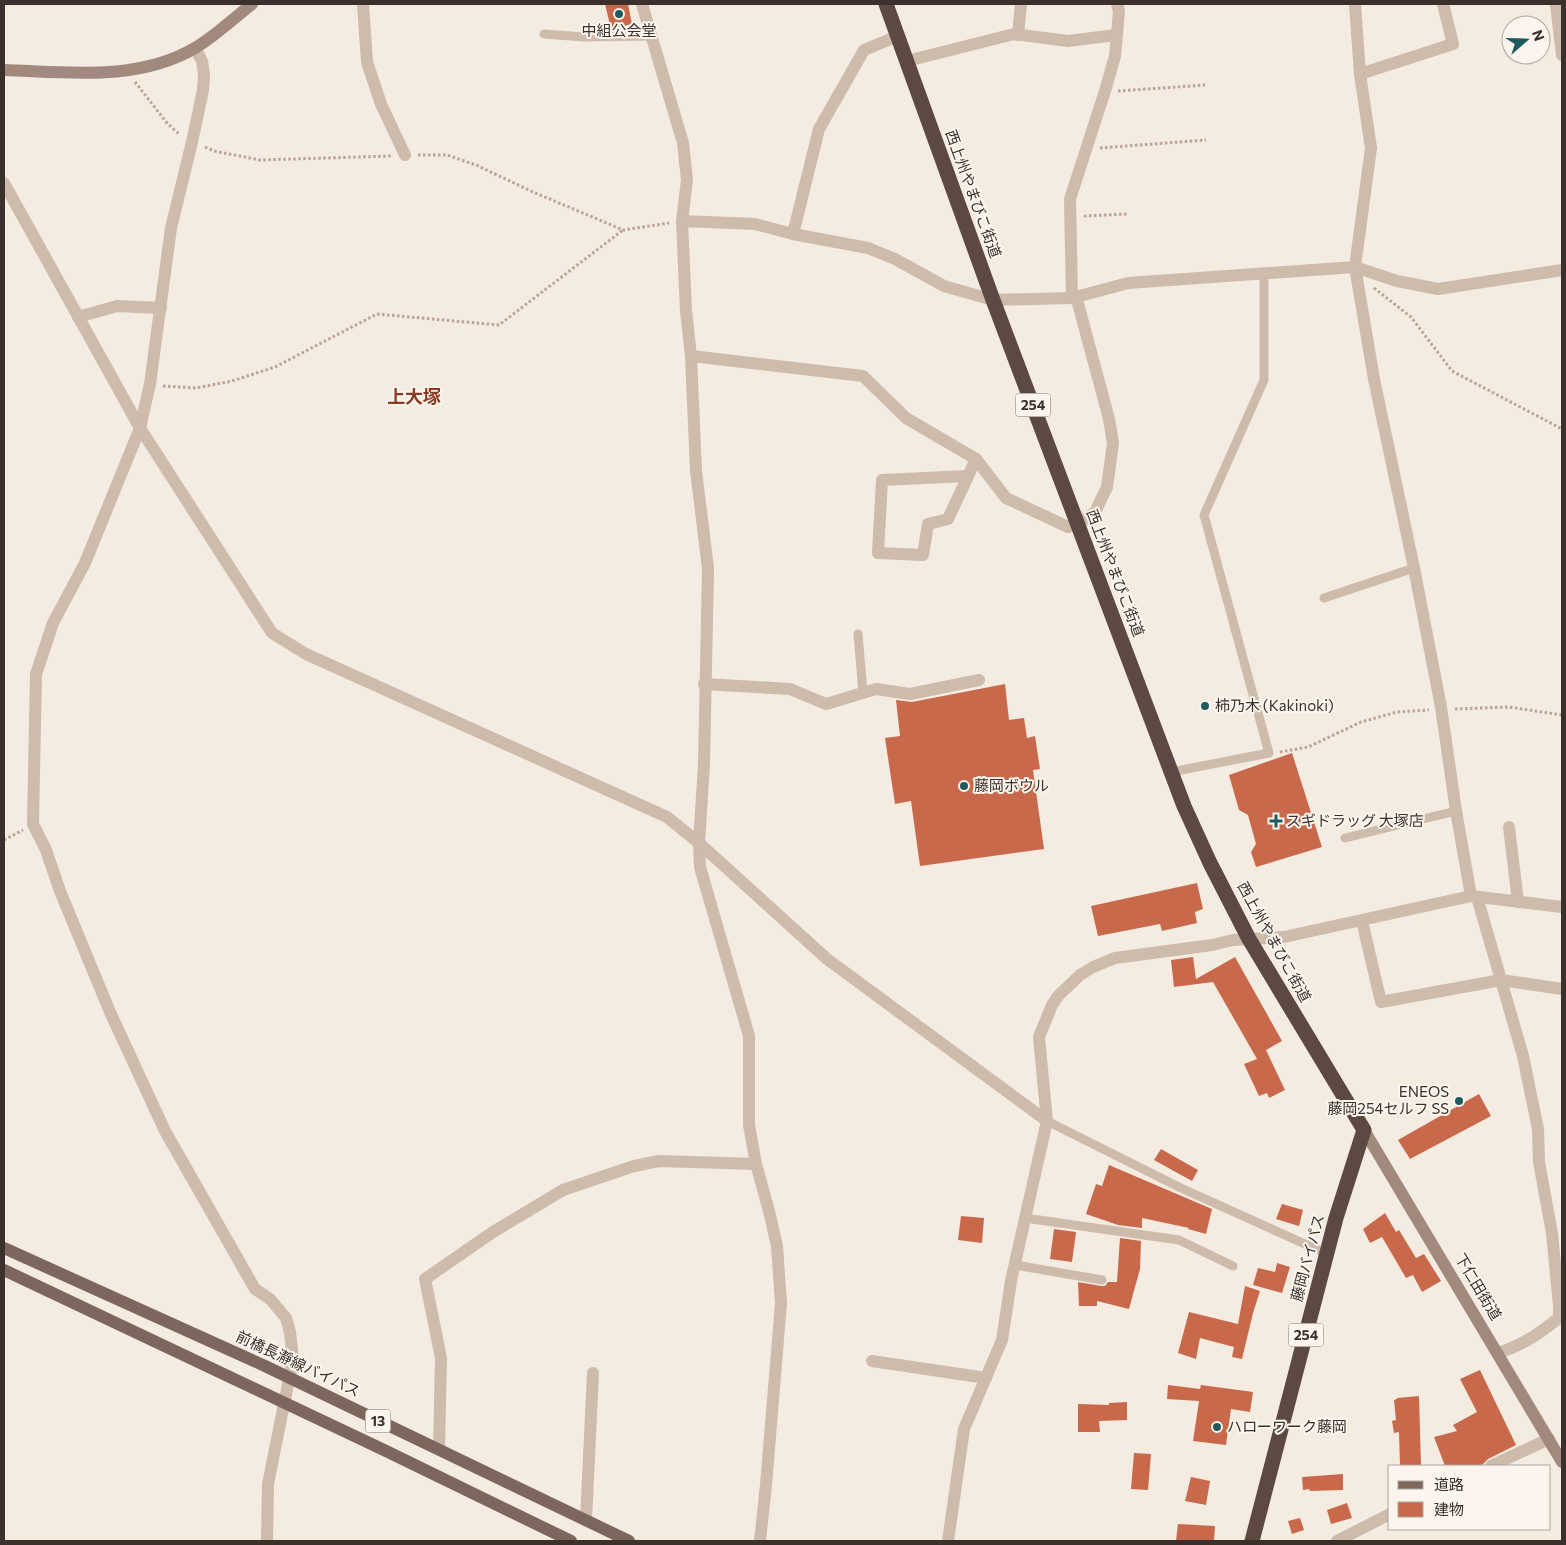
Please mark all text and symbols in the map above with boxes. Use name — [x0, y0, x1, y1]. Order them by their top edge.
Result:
marker: 中組公会堂 — [613, 8, 625, 20]
north arrow — [1501, 15, 1551, 65]
place label: 中組公会堂 — [581, 21, 657, 39]
text: N — [1529, 28, 1548, 43]
street label: 西上州やまびこ街道 — [942, 127, 1005, 260]
district label: 上大塚 — [387, 385, 441, 407]
road number: 254 — [1016, 394, 1050, 416]
street label: 西上州やまびこ街道 — [1083, 506, 1149, 639]
place label: 柿乃木 (Kakinoki) — [1215, 696, 1334, 714]
marker: 柿乃木 (Kakinoki) — [1199, 700, 1211, 712]
place label: 藤岡ボウル — [974, 776, 1049, 794]
marker: 藤岡ボウル — [958, 780, 970, 792]
place label: スギドラッグ 大塚店 — [1286, 811, 1424, 829]
marker: スギドラッグ 大塚店 — [1270, 815, 1282, 827]
street label: 西上州やまびこ街道 — [1234, 878, 1315, 1005]
place label: ENEOS 藤岡254セルフ SS — [1328, 1082, 1449, 1117]
marker: ENEOS 藤岡254セルフ SS — [1453, 1095, 1465, 1107]
street label: 藤岡バイパス — [1287, 1212, 1327, 1303]
street label: 下仁田街道 — [1452, 1250, 1506, 1323]
road number: 254 — [1288, 1324, 1324, 1346]
street label: 前橋長瀞線バイパス — [234, 1326, 363, 1400]
road number: 13 — [366, 1410, 390, 1432]
place label: ハローワーク藤岡 — [1227, 1417, 1347, 1435]
marker: ハローワーク藤岡 — [1211, 1421, 1223, 1433]
legend — [1388, 1465, 1551, 1530]
text: 道路 — [1434, 1475, 1464, 1493]
text: 建物 — [1434, 1500, 1464, 1518]

